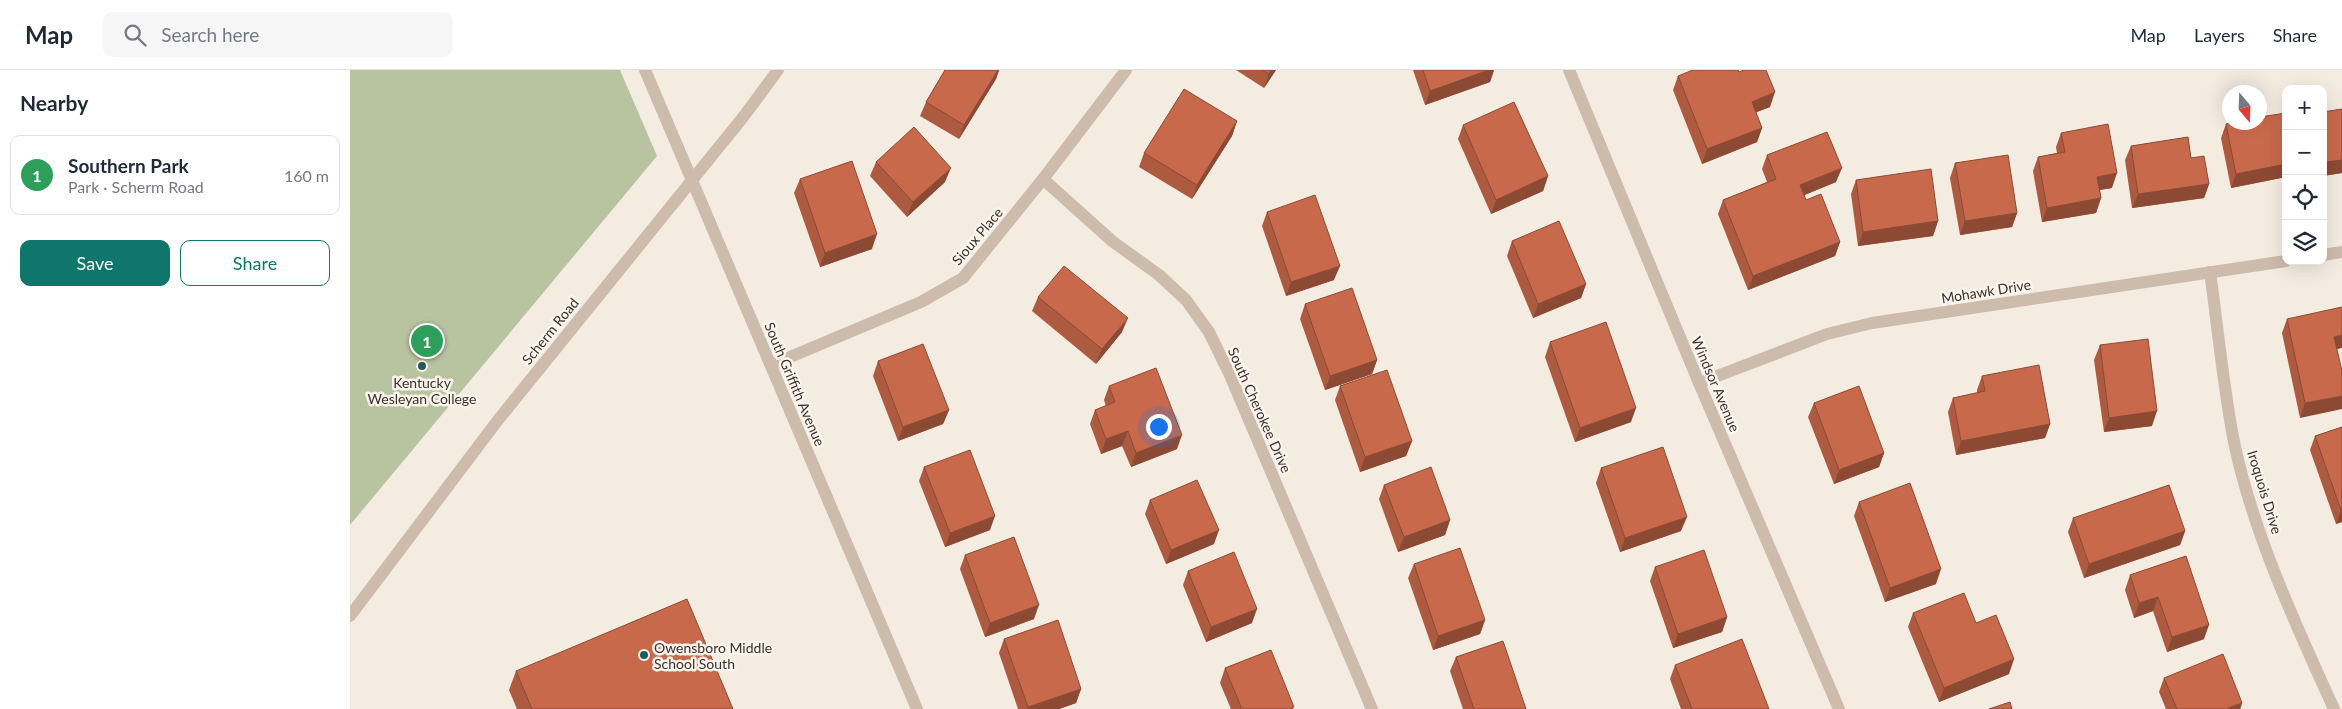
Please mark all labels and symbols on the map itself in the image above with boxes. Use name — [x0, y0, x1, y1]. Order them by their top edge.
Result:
north arrow — [2222, 85, 2267, 130]
street label: Sioux Place — [948, 204, 1006, 268]
street label: Mohawk Drive — [1940, 276, 2032, 306]
street label: Scherm Road — [518, 294, 582, 368]
street label: South Griffith Avenue — [761, 319, 829, 449]
pin: 1 — [411, 322, 443, 360]
street label: Windsor Avenue — [1688, 334, 1744, 434]
street label: South Cherokee Drive — [1225, 345, 1295, 475]
marker: Kentucky Wesleyan College — [416, 360, 428, 372]
place label: Kentucky Wesleyan College — [368, 374, 476, 407]
your location — [1146, 414, 1172, 440]
street label: Iroquois Drive — [2244, 448, 2286, 536]
place label: Owensboro Middle School South — [654, 639, 772, 672]
marker: Owensboro Middle School South — [638, 649, 650, 661]

